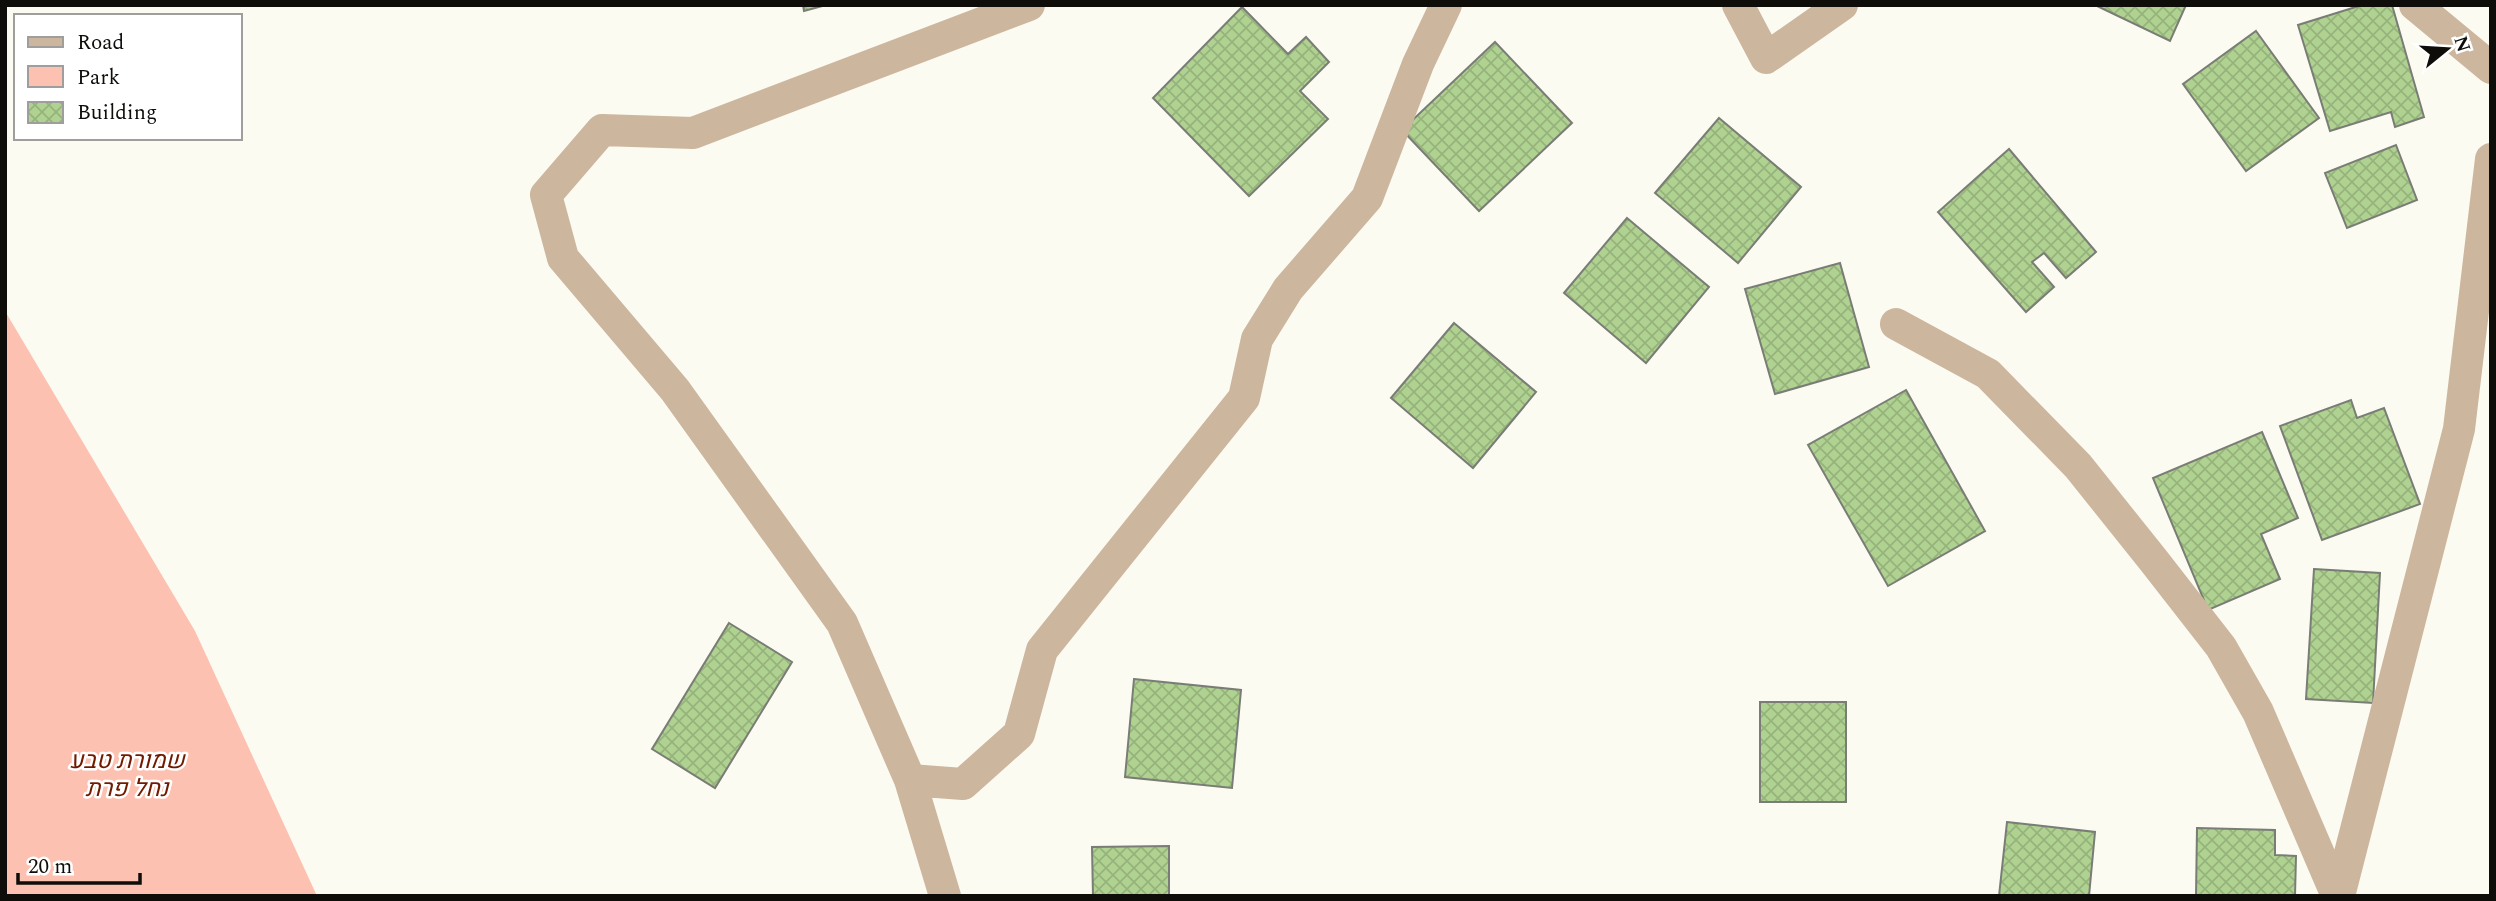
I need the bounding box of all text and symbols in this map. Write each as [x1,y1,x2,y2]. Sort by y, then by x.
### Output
legend [14,14,242,140]
north arrow [2412,14,2482,84]
text: Road [77,27,124,59]
text: N [2446,32,2478,56]
text: Park [77,62,121,94]
text: Building [77,97,157,129]
park label: שמורת טבע נחל פרת [69,743,187,807]
scale bar [18,842,140,886]
text: 20 m [28,851,72,883]

